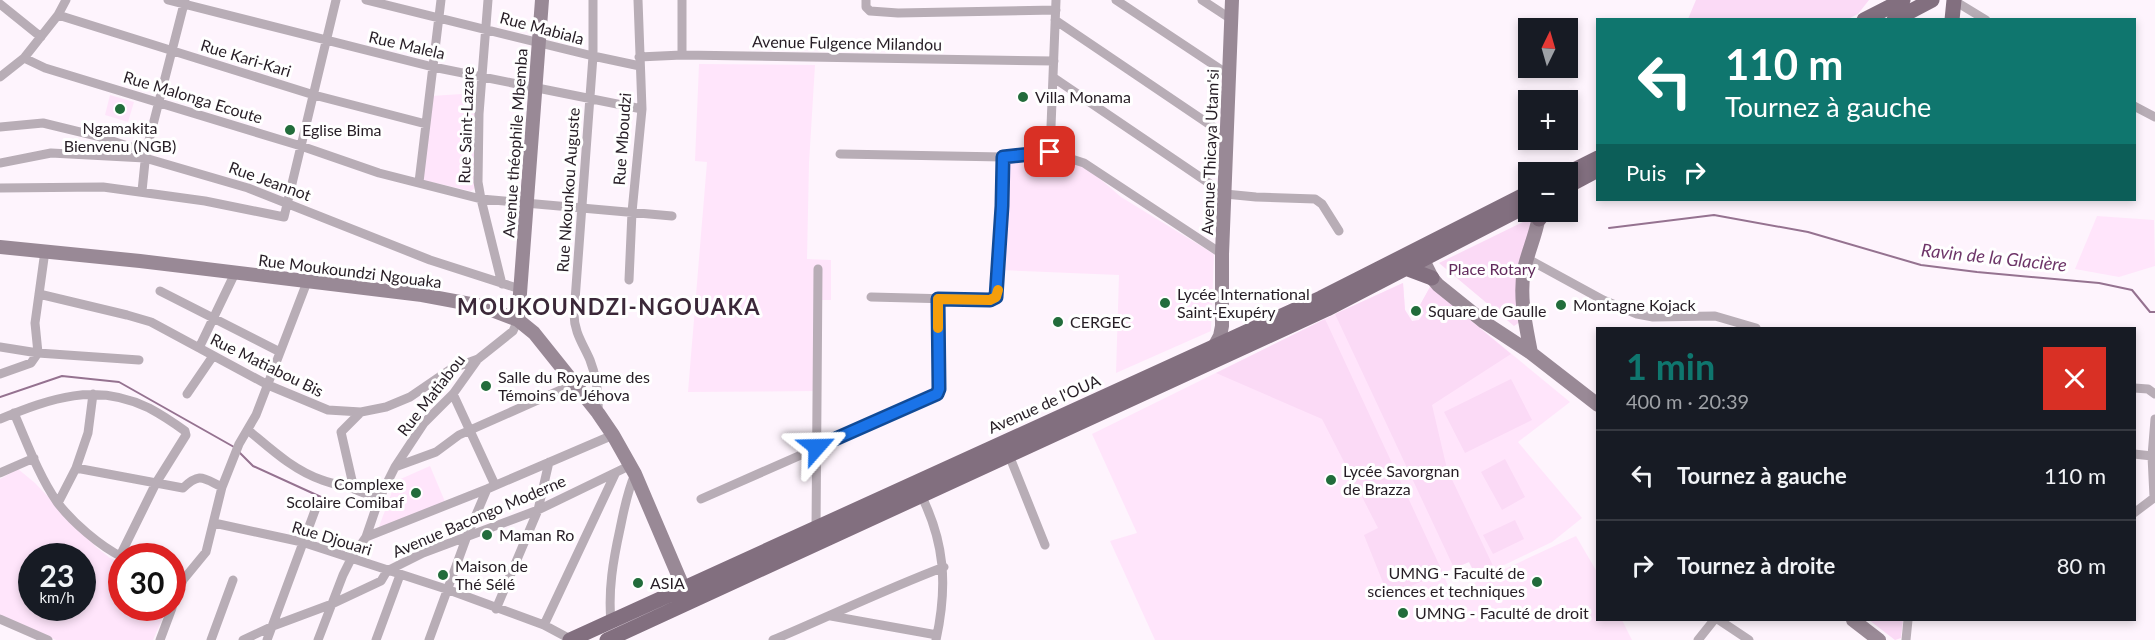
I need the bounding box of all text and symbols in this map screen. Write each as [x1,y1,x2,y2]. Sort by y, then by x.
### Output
street label: Rue Mabiala [498,7,586,48]
north arrow [1518,18,1578,78]
map controls [1518,18,1578,222]
street label: Rue Malela [367,27,447,63]
street label: Avenue Fulgence Milandou [752,31,942,54]
street label: Rue Kari-Kari [199,35,294,80]
text: 110 m [1725,39,1843,89]
icon: left [1626,42,1704,120]
street label: Avenue théophile Mbemba [498,48,531,238]
street label: Rue Malonga Ecoute [121,66,265,127]
street label: Rue Saint-Lazare [454,66,477,184]
street label: Avenue Thicaya Utam'si [1197,69,1222,235]
place label: Villa Monama [1035,87,1131,106]
marker: Villa Monama [1016,90,1030,104]
button: + [1518,90,1578,150]
text: Tournez à gauche [1725,90,1931,123]
street label: Rue Mboudzi [609,92,634,186]
marker: Ngamakita Bienvenu (NGB) [113,102,127,116]
street label: Rue Nkounkou Auguste [552,107,583,273]
place label: Ngamakita Bienvenu (NGB) [64,118,176,155]
place label: Eglise Bima [302,120,382,139]
marker: Eglise Bima [283,123,297,137]
pin [1024,126,1075,177]
icon: arrive [1033,135,1066,168]
icon: right [1678,156,1711,189]
street label: Rue Jeannot [226,157,314,204]
text: Puis [1626,159,1666,186]
button: − [1518,162,1578,222]
water label: Ravin de la Glacière [1920,238,2068,276]
street label: Rue Moukoundzi Ngouaka [257,250,443,291]
park label: Place Rotary [1448,259,1537,278]
place label: Lycée International Saint-Exupéry [1177,284,1310,321]
district label: MOUKOUNDZI-NGOUAKA [457,293,761,320]
place label: Montagne Kojack [1573,295,1696,314]
marker: Lycée International Saint-Exupéry [1158,296,1172,310]
marker: Montagne Kojack [1554,298,1568,312]
place label: Square de Gaulle [1428,301,1547,320]
marker: Square de Gaulle [1409,304,1423,318]
place label: CERGEC [1070,312,1132,331]
marker: CERGEC [1051,315,1065,329]
street label: Rue Matiabou Bis [208,329,327,400]
text: 1 min [1626,344,1715,388]
button: close [2043,347,2106,410]
street label: Rue Matiabou [393,350,468,439]
place label: Salle du Royaume des Témoins de Jéhova [498,367,650,404]
street label: Avenue de l'OUA [985,370,1103,437]
marker: Salle du Royaume des Témoins de Jéhova [479,379,493,393]
text: 400 m · 20:39 [1626,389,1749,413]
position arrow [785,415,849,479]
icon: left [1626,459,1659,492]
place label: Lycée Savorgnan de Brazza [1343,461,1459,498]
text: Tournez à gauche [1677,462,1847,489]
text: 110 m [2044,462,2106,489]
street label: Avenue Bacongo Moderne [389,470,568,561]
marker: Lycée Savorgnan de Brazza [1324,473,1338,487]
place label: Complexe Scolaire Comibaf [286,474,404,511]
marker: Complexe Scolaire Comibaf [409,486,423,500]
street label: Rue Djouari [290,516,374,559]
place label: Maman Ro [499,525,574,544]
marker: Maman Ro [480,528,494,542]
speed limit sign: 30 [108,543,186,621]
icon: right [1626,549,1659,582]
text: Tournez à droite [1677,552,1835,579]
text: 80 m [2057,552,2106,579]
place label: Maison de Thé Sélé [455,556,528,593]
text: 23 [40,557,74,593]
place label: UMNG - Faculté de sciences et techniques [1367,563,1525,600]
marker: Maison de Thé Sélé [436,568,450,582]
place label: ASIA [650,573,685,592]
marker: UMNG - Faculté de sciences et techniques [1530,575,1544,589]
marker: ASIA [631,576,645,590]
text: km/h [39,588,75,606]
place label: UMNG - Faculté de droit [1415,603,1589,622]
marker: UMNG - Faculté de droit [1396,606,1410,620]

